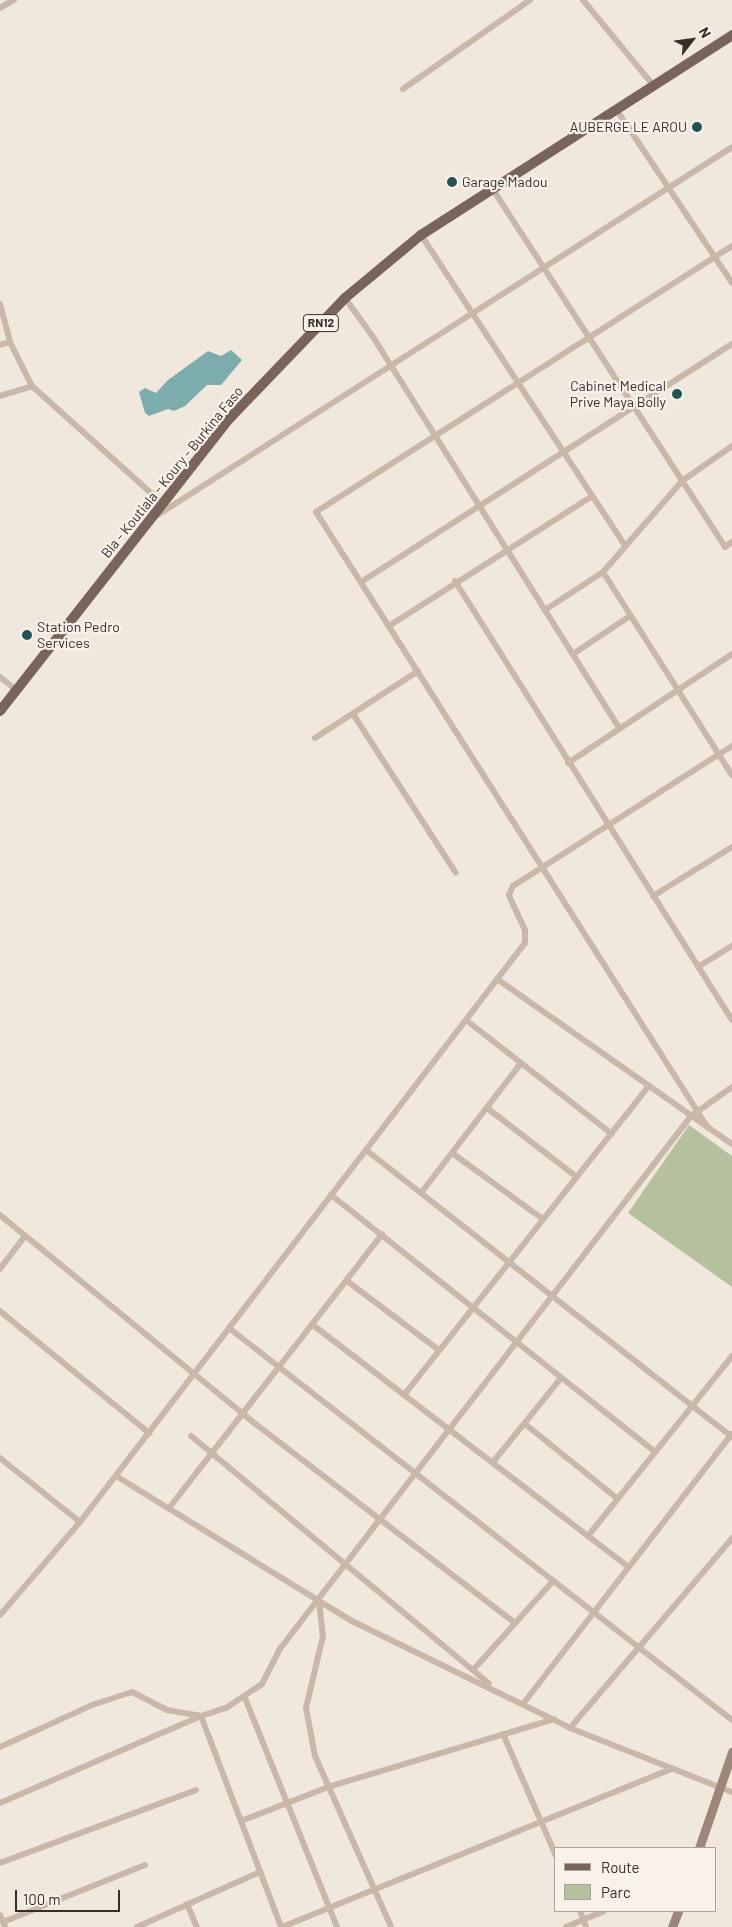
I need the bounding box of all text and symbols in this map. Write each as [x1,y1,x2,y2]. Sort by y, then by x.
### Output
north arrow [667,15,717,65]
text: N [696,24,715,41]
place label: AUBERGE LE AROU [570,119,687,135]
marker: AUBERGE LE AROU [691,121,703,133]
place label: Garage Madou [462,174,548,190]
marker: Garage Madou [446,176,458,188]
road number: RN12 [302,314,340,332]
place label: Cabinet Medical Prive Maya Bolly [570,378,666,411]
street label: Bla - Koutiala - Koury - Burkina Faso [98,383,246,561]
marker: Cabinet Medical Prive Maya Bolly [670,387,684,401]
place label: Station Pedro Services [37,619,120,652]
marker: Station Pedro Services [21,629,33,641]
legend [554,1847,717,1912]
text: Route [601,1858,640,1876]
scale bar [18,1880,122,1912]
text: Parc [601,1883,631,1901]
text: 100 m [23,1890,61,1908]

